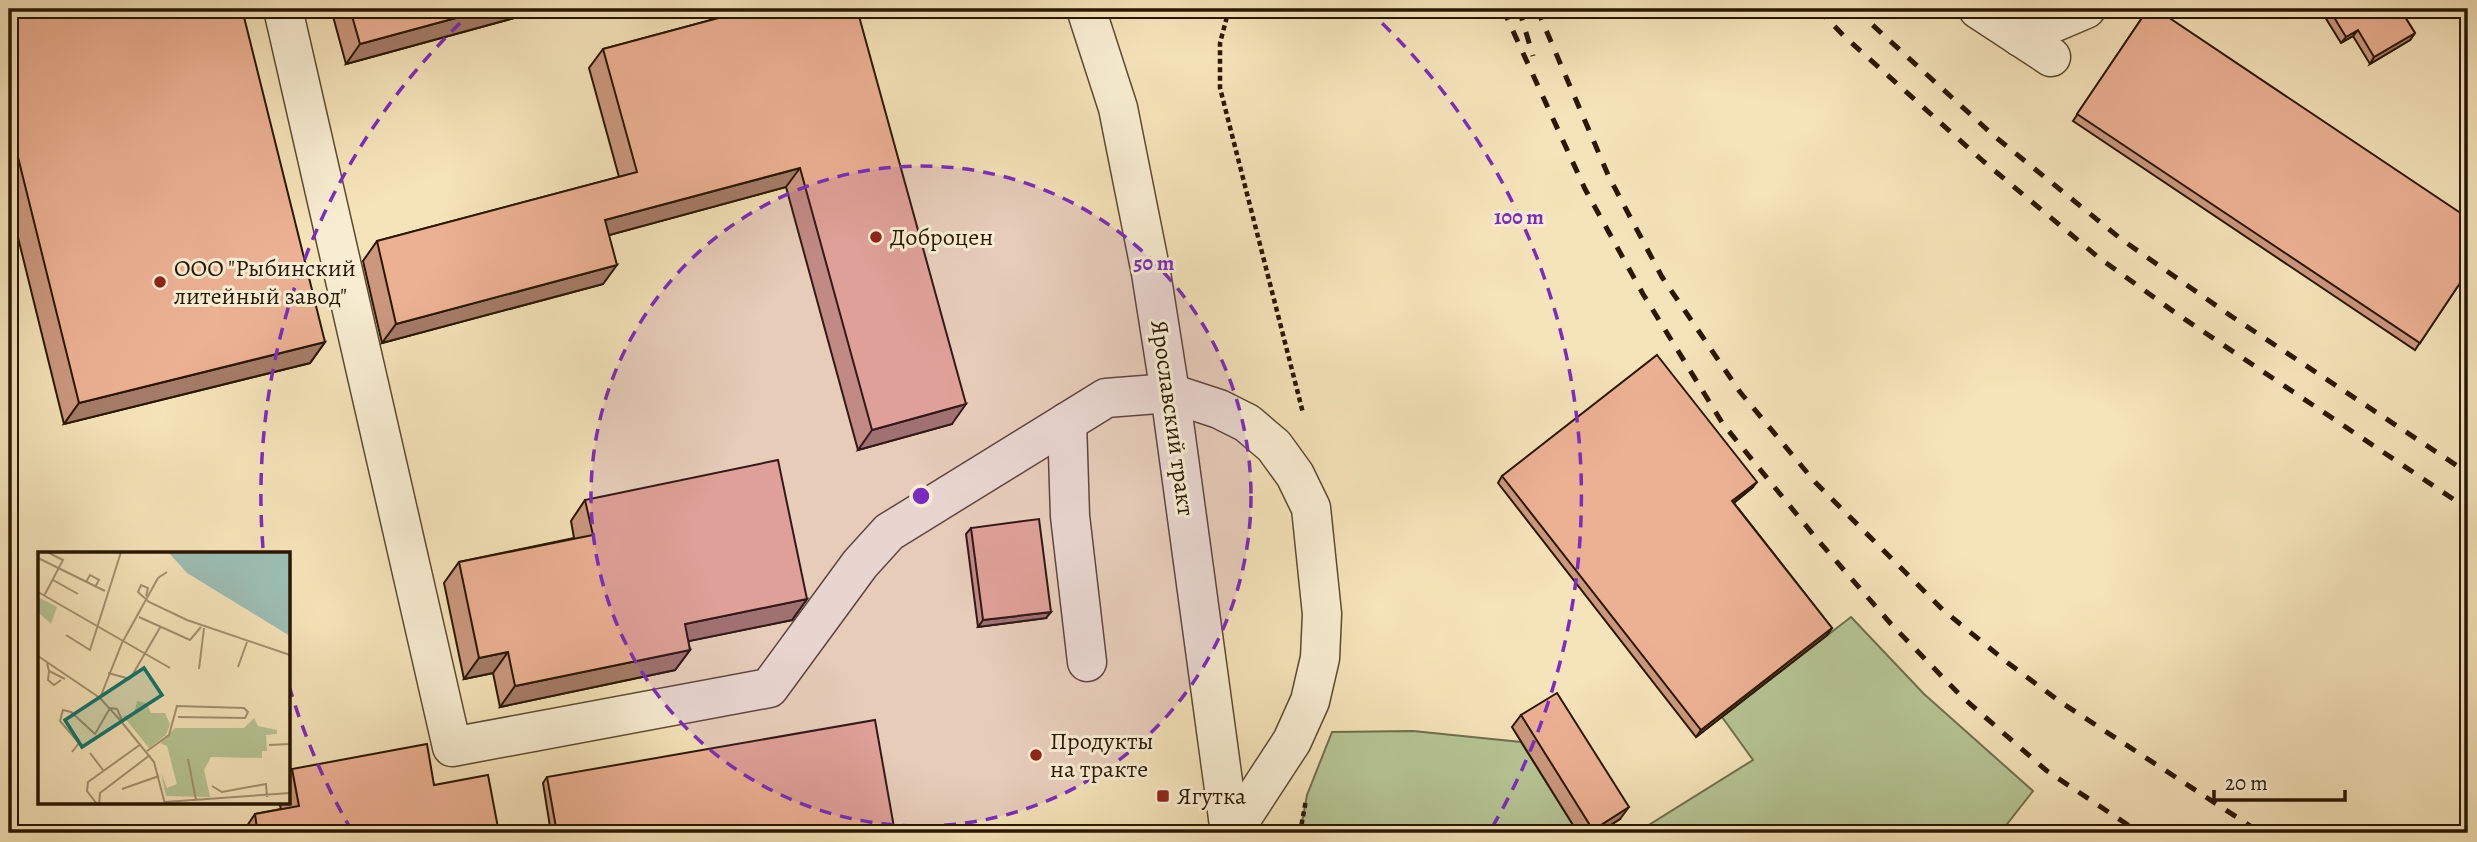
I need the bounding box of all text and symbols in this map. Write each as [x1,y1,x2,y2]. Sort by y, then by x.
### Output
text: 100 m [1494,203,1544,231]
place label: Доброцен [890,221,993,253]
marker: Доброцен [868,229,884,245]
text: 50 m [1134,249,1175,277]
place label: ООО "Рыбинский литейный завод" [174,252,356,312]
marker: ООО "Рыбинский литейный завод" [152,274,168,290]
street label: Ярославский тракт [1143,318,1203,518]
centre of rings [909,484,933,508]
inset map [38,552,290,804]
place label: Продукты на тракте [1050,725,1154,785]
marker: Продукты на тракте [1028,747,1044,763]
scale bar [2214,758,2346,802]
text: 20 m [2225,769,2268,797]
place label: Ягутка [1177,780,1246,812]
marker: Ягутка [1155,788,1171,804]

